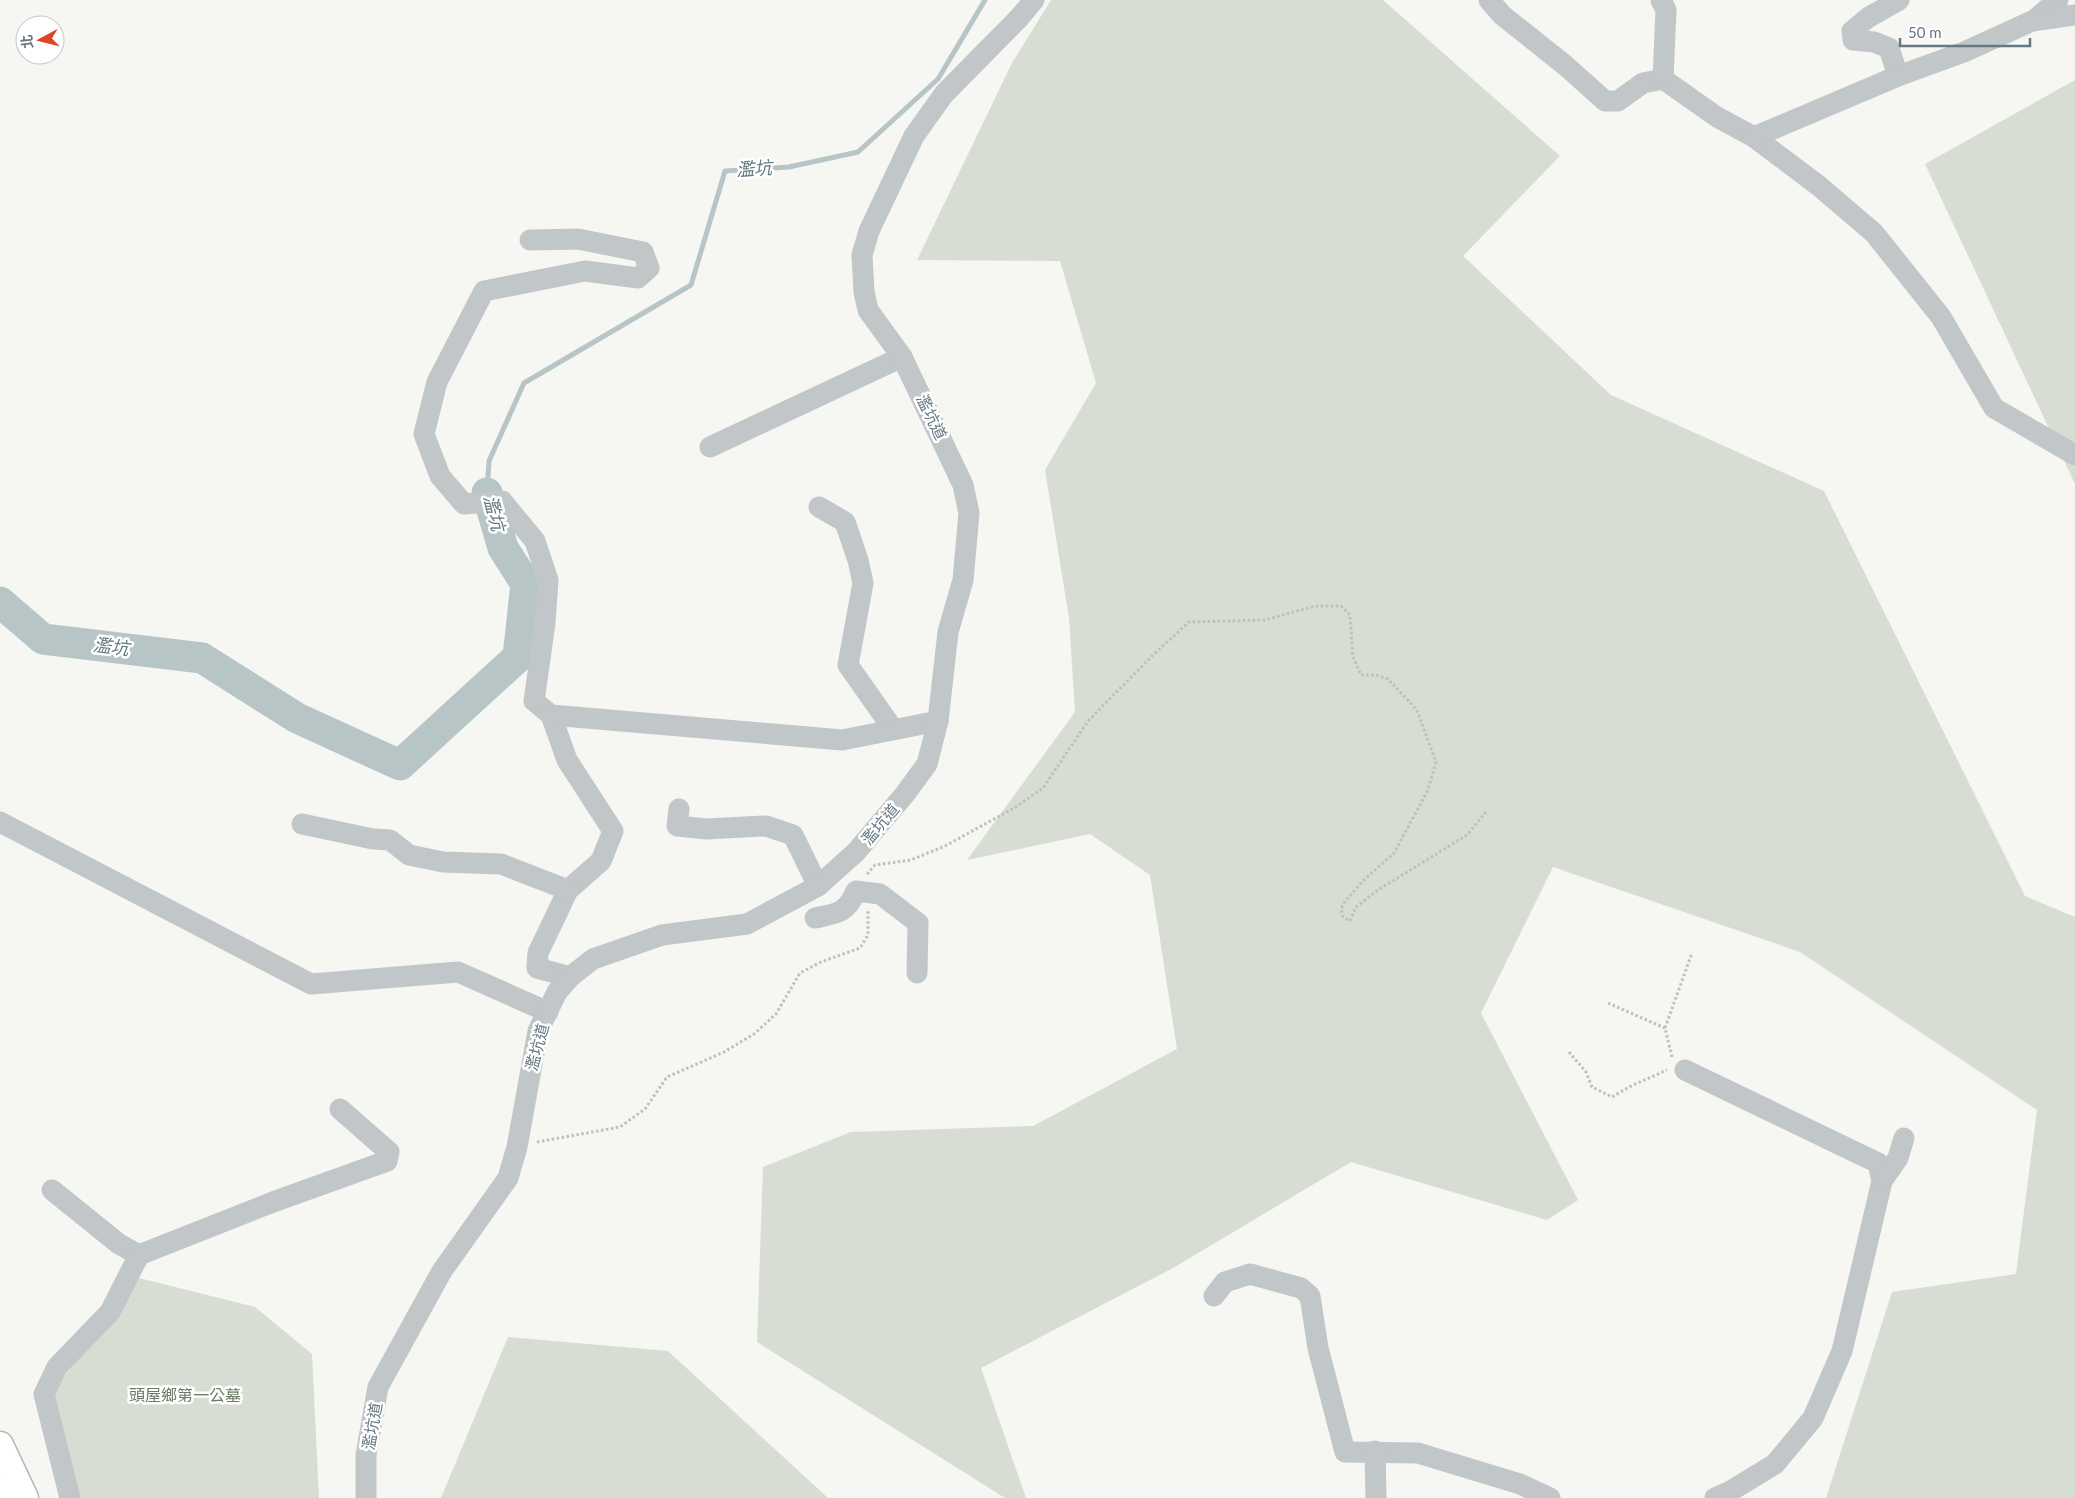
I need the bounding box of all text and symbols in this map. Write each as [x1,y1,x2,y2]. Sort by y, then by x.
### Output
north arrow [15,15,65,65]
scale bar [1900,15,2030,47]
text: 50 m [1908,23,1942,41]
text: 北 [17,34,36,50]
water label: 濫坑 [735,156,776,180]
street label: 濫坑道 [913,391,952,443]
water label: 濫坑 [480,493,511,536]
water label: 濫坑 [92,633,133,659]
street label: 濫坑道 [857,799,902,848]
street label: 濫坑道 [521,1021,552,1073]
park label: 頭屋鄉第一公墓 [129,1385,241,1404]
street label: 濫坑道 [358,1401,385,1451]

